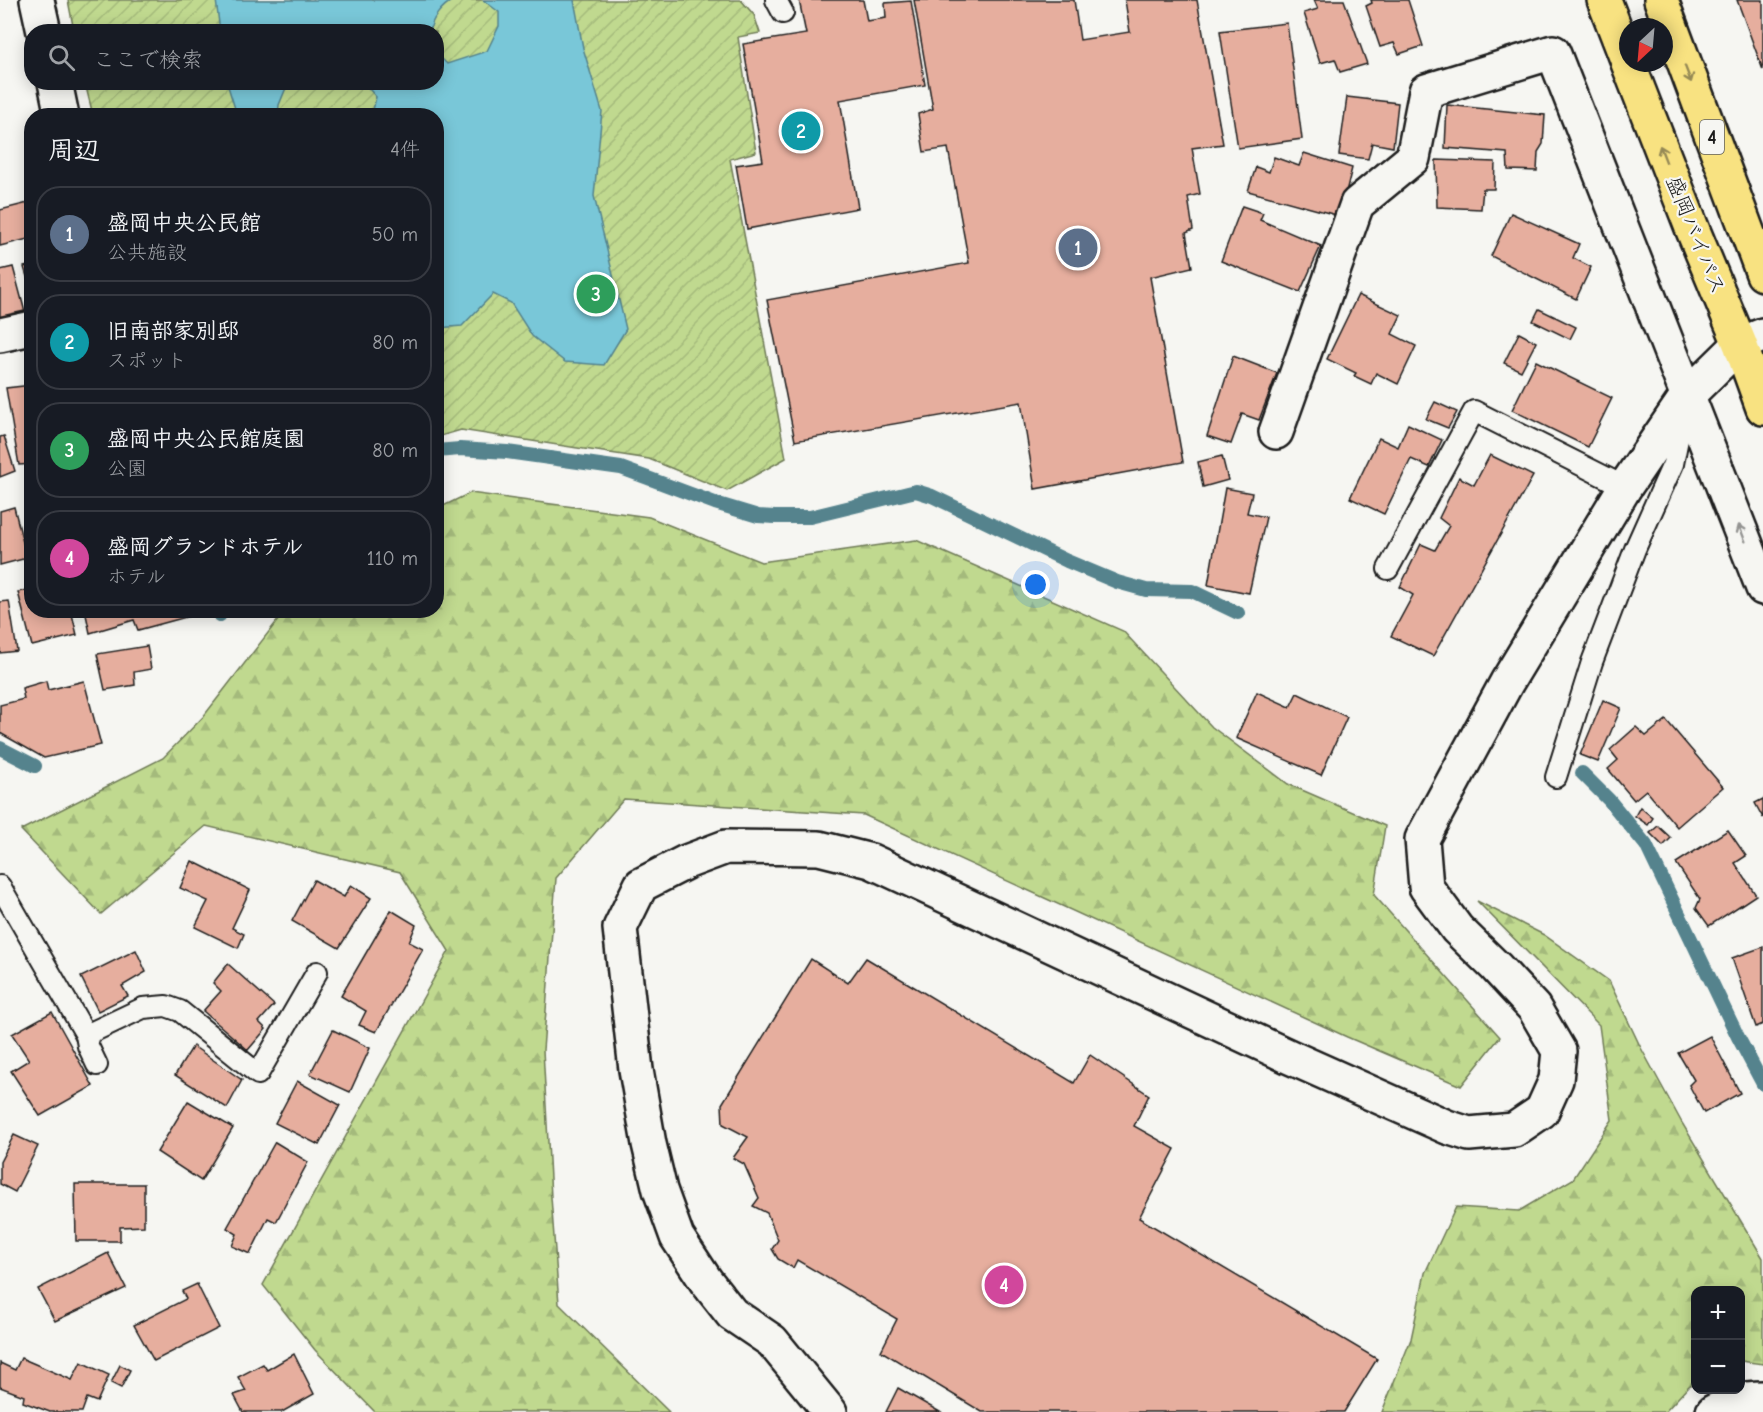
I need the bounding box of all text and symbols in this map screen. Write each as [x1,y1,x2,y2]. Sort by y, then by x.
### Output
north arrow [1619,18,1673,72]
search box [24,24,444,90]
icon: search [45,41,78,74]
text: ここで検索 [93,47,203,73]
one-way arrow [1684,65,1695,83]
pin: 2 [782,108,820,154]
road number: 4 [1700,120,1724,154]
text: 周辺 [48,136,100,166]
text: 4件 [390,138,420,161]
one-way arrow [1657,145,1668,164]
street label: 盛岡バイパス [1661,172,1731,298]
text: 盛岡中央公民館 [107,210,261,236]
text: 1 [66,223,73,246]
text: 50 m [372,223,418,246]
pin: 1 [1058,226,1098,270]
text: 公共施設 [107,241,187,264]
pin: 3 [576,272,616,316]
text: 旧南部家別邸 [107,318,239,344]
text: 2 [65,331,74,354]
text: 80 m [372,331,418,354]
text: スポット [107,349,187,372]
text: 盛岡中央公民館庭園 [107,426,305,452]
text: 3 [65,439,74,462]
text: 80 m [372,439,418,462]
text: 公園 [107,457,147,480]
one-way arrow [1735,525,1746,543]
text: 盛岡グランドホテル [107,534,304,560]
text: 4 [65,547,74,570]
text: 110 m [367,547,418,570]
text: ホテル [107,565,166,588]
your location [1021,570,1050,599]
pin: 4 [984,1262,1024,1308]
map controls [1691,1286,1745,1394]
button: + [1691,1286,1745,1340]
button: − [1691,1340,1745,1394]

